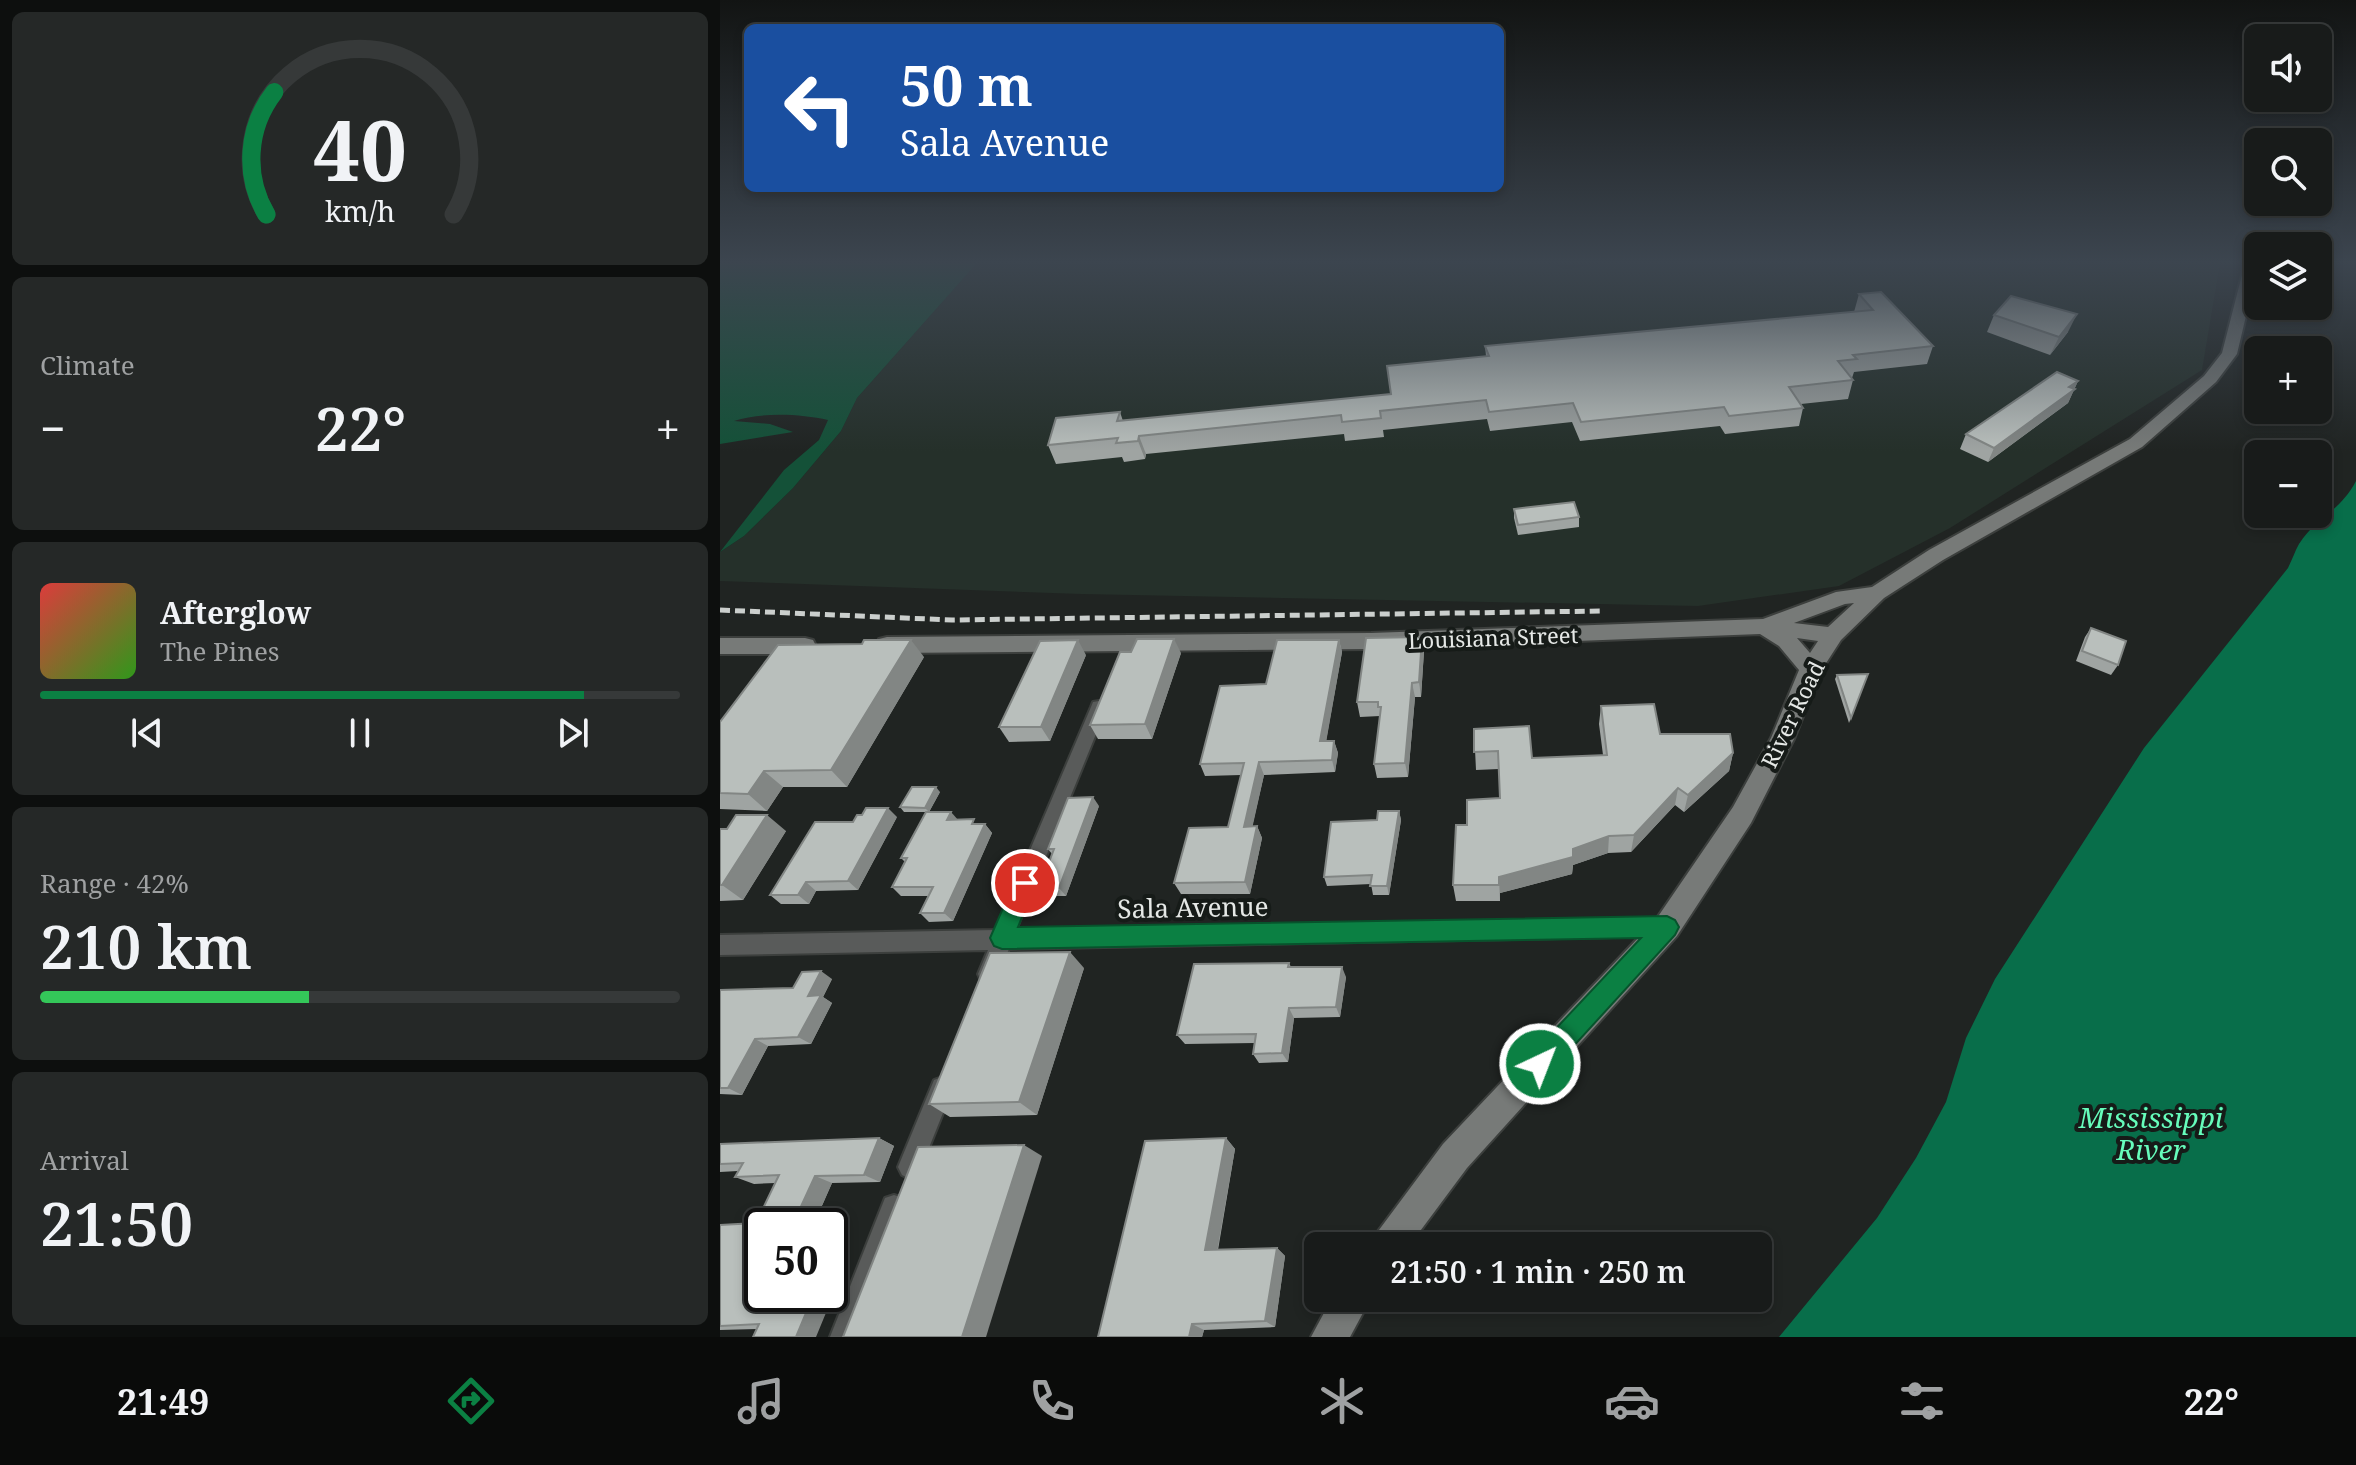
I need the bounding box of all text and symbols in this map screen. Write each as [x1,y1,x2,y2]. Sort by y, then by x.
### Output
map controls [2244,24,2332,528]
button: sound [2244,24,2332,112]
text: 50 m [900,46,1033,122]
icon: left [768,56,872,160]
text: 40 [313,91,407,204]
text: Sala Avenue [900,118,1109,167]
button: search [2244,128,2332,216]
text: km/h [325,191,395,230]
button: layers [2244,232,2332,320]
button: + [2244,336,2332,424]
text: Climate [40,347,135,383]
text: 22° [315,387,406,469]
text: − [40,398,65,458]
text: + [655,398,680,458]
button: − [2244,440,2332,528]
text: Afterglow [160,592,311,633]
street label: Louisiana Street [1407,619,1579,655]
text: The Pines [160,633,280,669]
street label: River Road [1753,655,1831,772]
icon: previous [125,711,169,755]
icon: pause [338,711,382,755]
icon: next [551,711,595,755]
pin [991,849,1059,917]
icon: arrive [1003,861,1047,905]
text: Range · 42% [40,865,189,901]
street label: Sala Avenue [1117,888,1269,926]
text: 210 km [40,905,252,987]
position arrow [1498,1022,1582,1106]
water label: Mississippi River [2078,1098,2224,1168]
text: Arrival [40,1142,129,1178]
text: 21:50 [40,1182,193,1264]
speed limit sign: 50 [744,1208,848,1312]
text: 21:50 · 1 min · 250 m [1390,1251,1686,1292]
icon: directions [443,1373,499,1429]
icon: music [733,1373,789,1429]
icon: phone [1024,1373,1080,1429]
icon: climate [1314,1373,1370,1429]
icon: car [1604,1373,1660,1429]
icon: filters [1894,1373,1950,1429]
text: 21:49 [117,1377,209,1426]
text: 22° [2184,1377,2239,1426]

